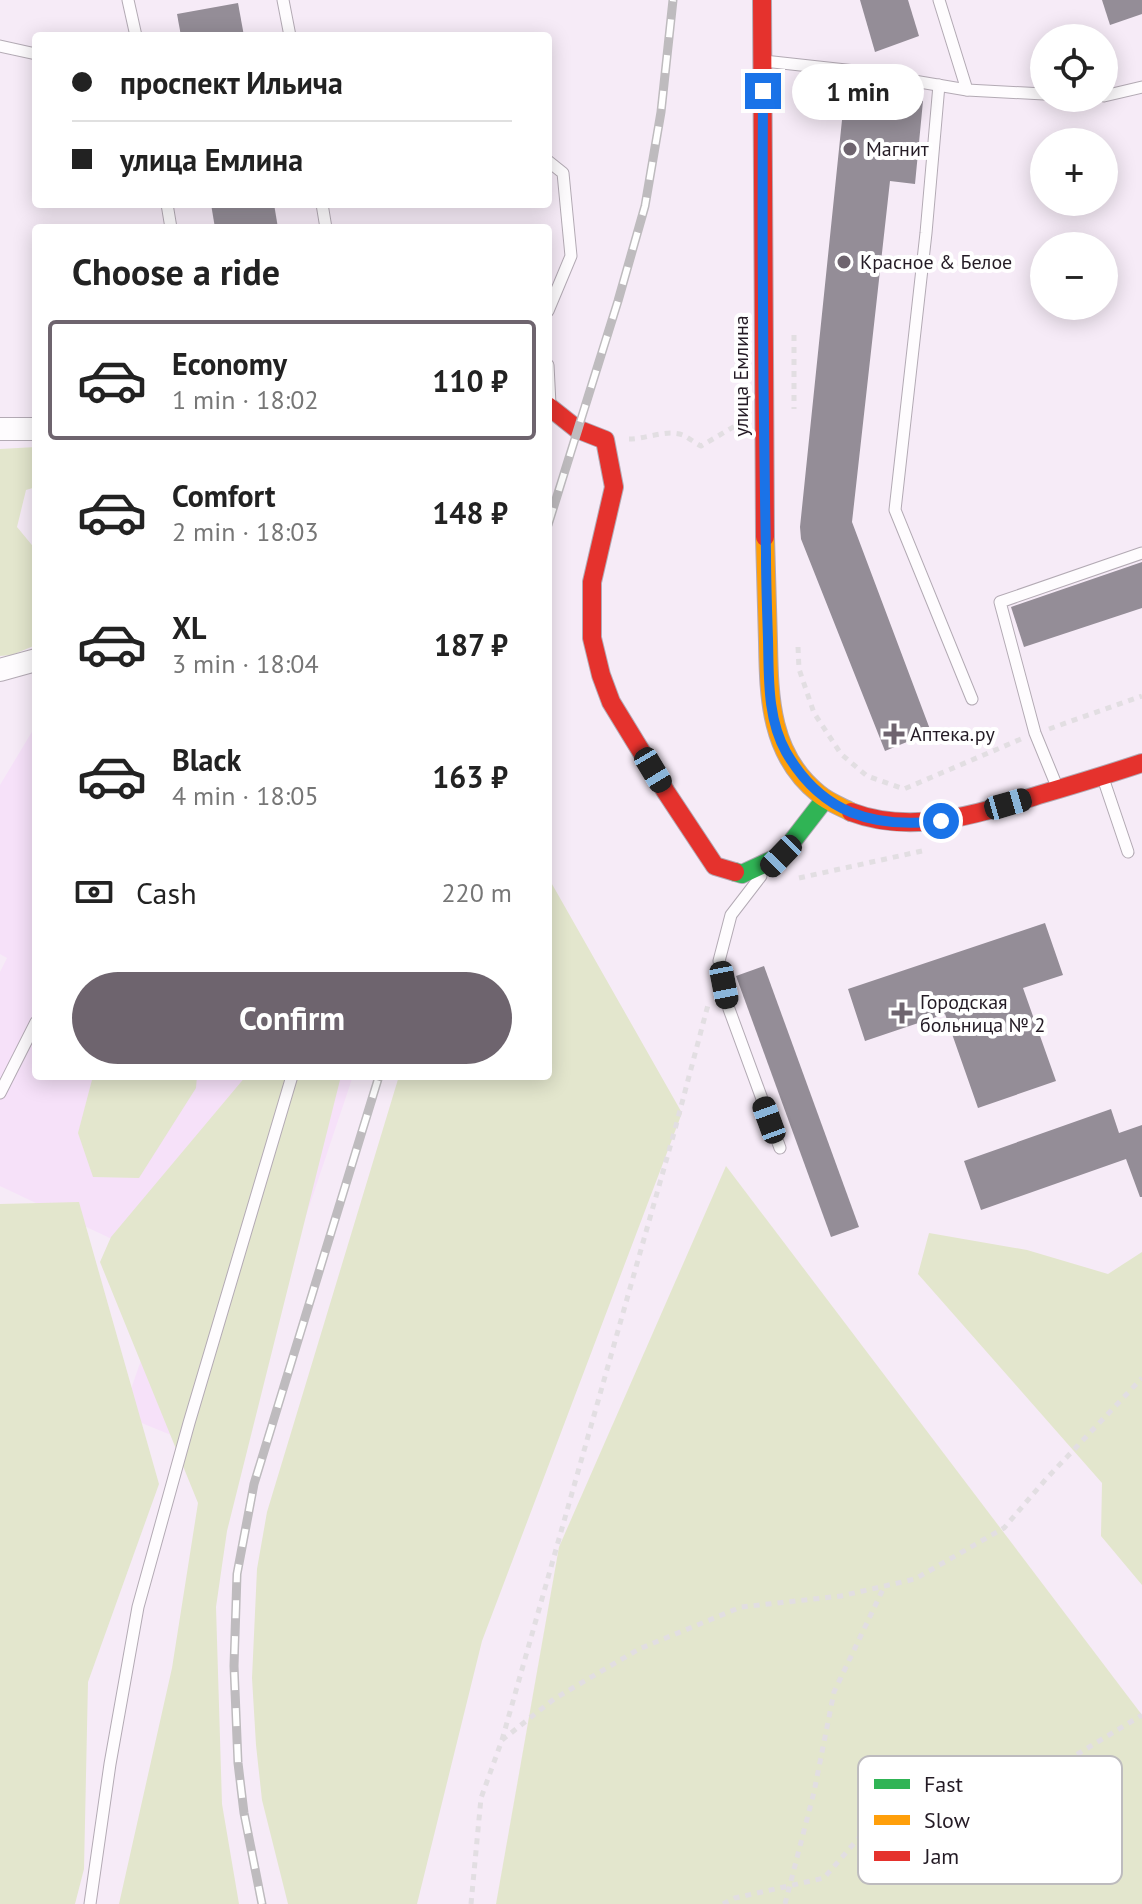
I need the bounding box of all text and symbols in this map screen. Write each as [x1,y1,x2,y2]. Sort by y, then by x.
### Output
map controls [1030,24,1118,320]
button: locate [1030,24,1118,112]
text: проспект Ильича [120,63,343,102]
callout: 1 min [791,63,923,119]
route end [745,73,781,109]
text: 1 min [826,75,890,108]
button: + [1030,128,1118,216]
place label: Магнит [866,136,929,162]
text: улица Емлина [120,140,303,179]
marker: Магнит [841,140,859,158]
button: − [1030,232,1118,320]
text: Choose a ride [72,248,280,295]
place label: Красное & Белое [860,249,1012,275]
marker: Красное & Белое [835,253,853,271]
street label: улица Емлина [728,315,754,437]
icon: car [76,344,148,416]
text: Economy [172,344,287,383]
text: 110 ₽ [432,361,508,400]
text: 1 min · 18:02 [172,383,319,416]
icon: car [76,476,148,548]
text: Comfort [172,476,275,515]
text: 148 ₽ [432,493,508,532]
text: 2 min · 18:03 [172,515,319,548]
icon: car [76,608,148,680]
text: XL [172,608,206,647]
text: 187 ₽ [434,625,508,664]
text: 3 min · 18:04 [172,647,319,680]
place label: Аптека.ру [910,721,995,747]
marker: Аптека.ру [885,725,903,743]
icon: car [76,740,148,812]
text: Black [172,740,241,779]
car [630,743,676,797]
text: 163 ₽ [432,757,508,796]
text: 4 min · 18:05 [172,779,319,812]
car [982,786,1034,822]
route start [923,803,959,839]
car [756,830,806,882]
icon: cash [72,870,116,914]
text: Cash [136,873,197,912]
text: 220 m [441,876,512,909]
car [708,959,740,1011]
button: Confirm [72,972,512,1064]
place label: Городская больница № 2 [920,989,1045,1038]
marker: Городская больница № 2 [891,1002,913,1024]
car [750,1093,788,1147]
legend [858,1756,1122,1884]
text: Fast [924,1770,964,1798]
text: Slow [924,1806,970,1834]
text: Jam [923,1842,959,1870]

